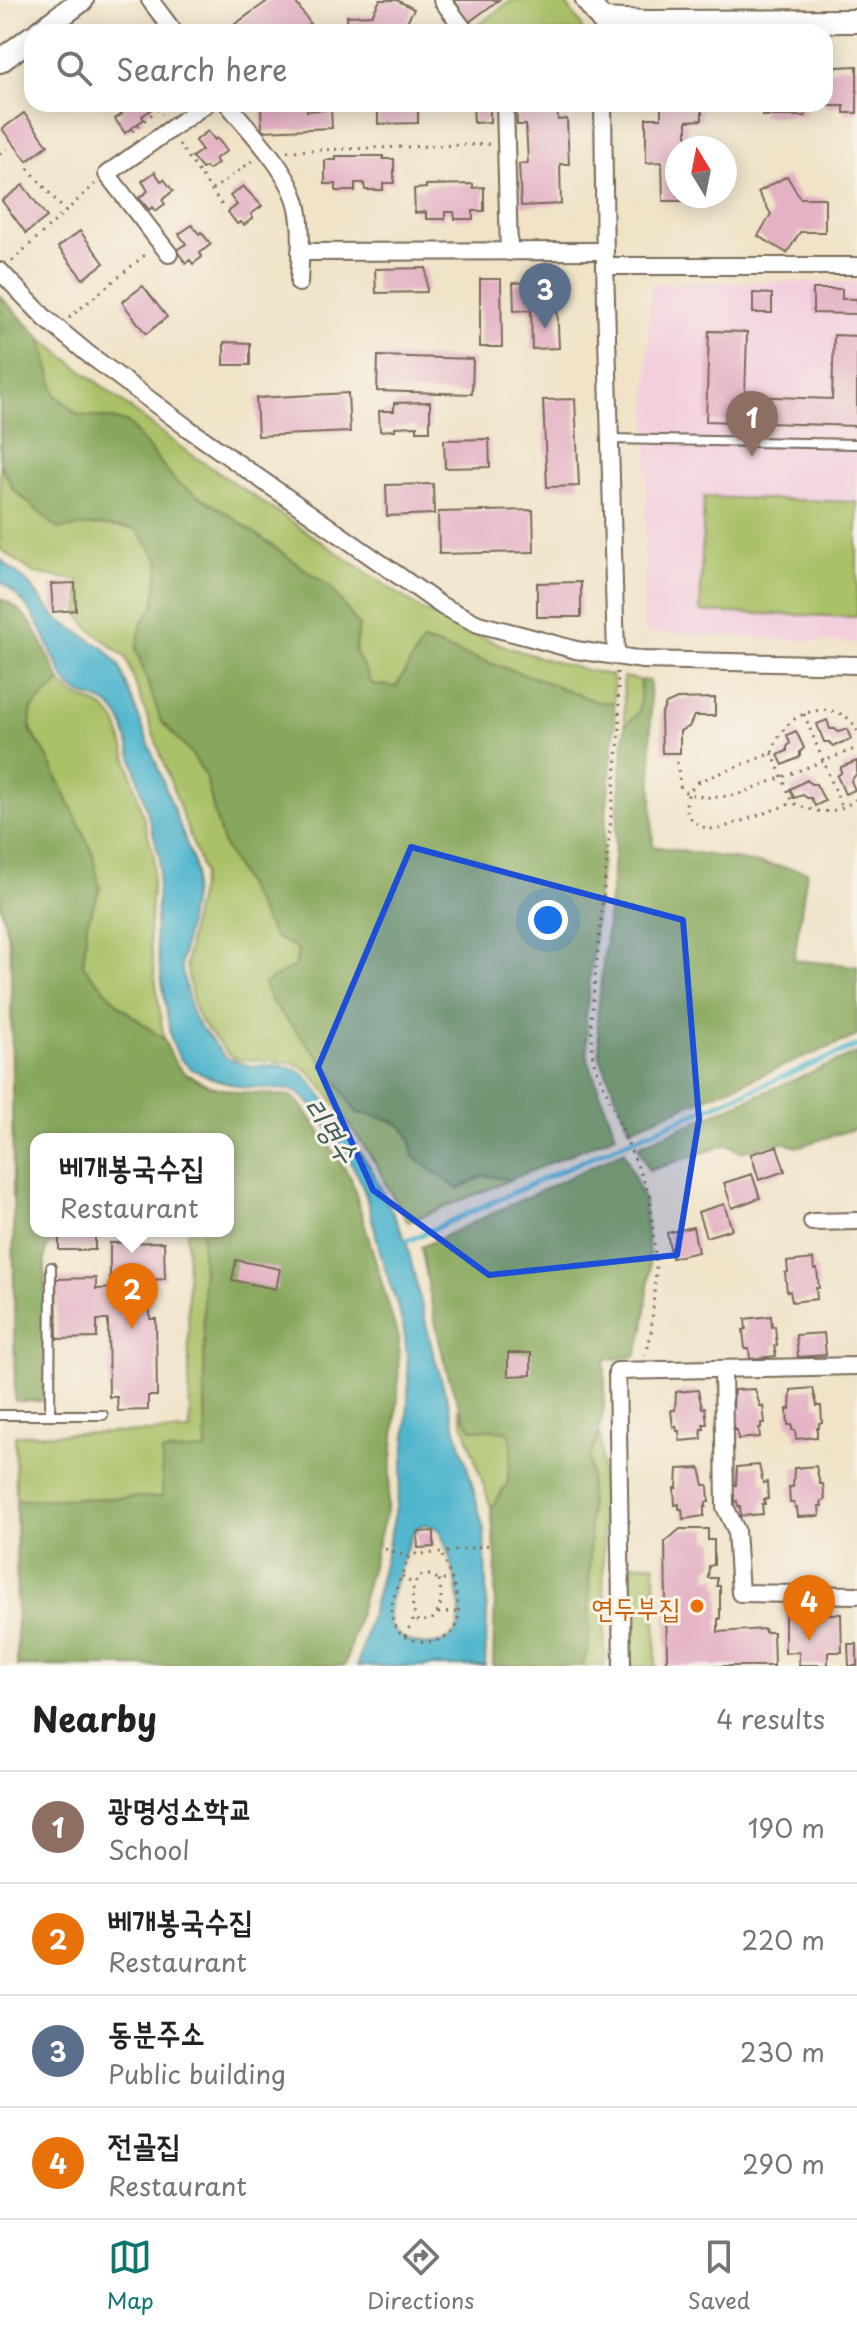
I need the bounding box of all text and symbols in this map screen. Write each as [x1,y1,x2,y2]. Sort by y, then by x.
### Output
search box [24,24,833,112]
icon: search [52,46,96,90]
text: Search here [116,46,288,91]
north arrow [665,136,737,208]
pin: 3 [519,263,571,329]
pin: 1 [726,391,778,457]
your location [528,900,568,940]
water label: 리명수 [293,1086,371,1172]
popup [30,1133,234,1237]
text: 베개봉국수집 [60,1143,204,1188]
text: Restaurant [60,1188,199,1227]
pin: 2 [106,1263,158,1329]
pin: 4 [783,1575,835,1641]
place label: 연두부집 [591,1585,681,1628]
marker: 연두부집 [688,1597,706,1615]
text: Nearby [32,1692,157,1744]
text: 4 results [716,1699,825,1738]
text: 광명성소학교 [108,1785,253,1830]
text: 1 [52,1808,64,1847]
text: 190 m [748,1808,825,1847]
text: School [108,1830,190,1869]
text: 베개봉국수집 [108,1897,253,1942]
text: 2 [49,1920,67,1959]
text: 220 m [741,1920,825,1959]
text: Restaurant [108,1942,247,1981]
text: 동분주소 [108,2009,205,2054]
text: 3 [49,2032,67,2071]
text: 230 m [740,2032,825,2071]
text: Public building [108,2054,286,2093]
text: 전골집 [108,2121,180,2166]
text: 4 [49,2144,67,2183]
text: 290 m [742,2144,825,2183]
text: Restaurant [108,2166,247,2205]
tab: Map [107,2235,154,2316]
tab: Directions [367,2235,474,2316]
tab: Saved [688,2235,750,2316]

